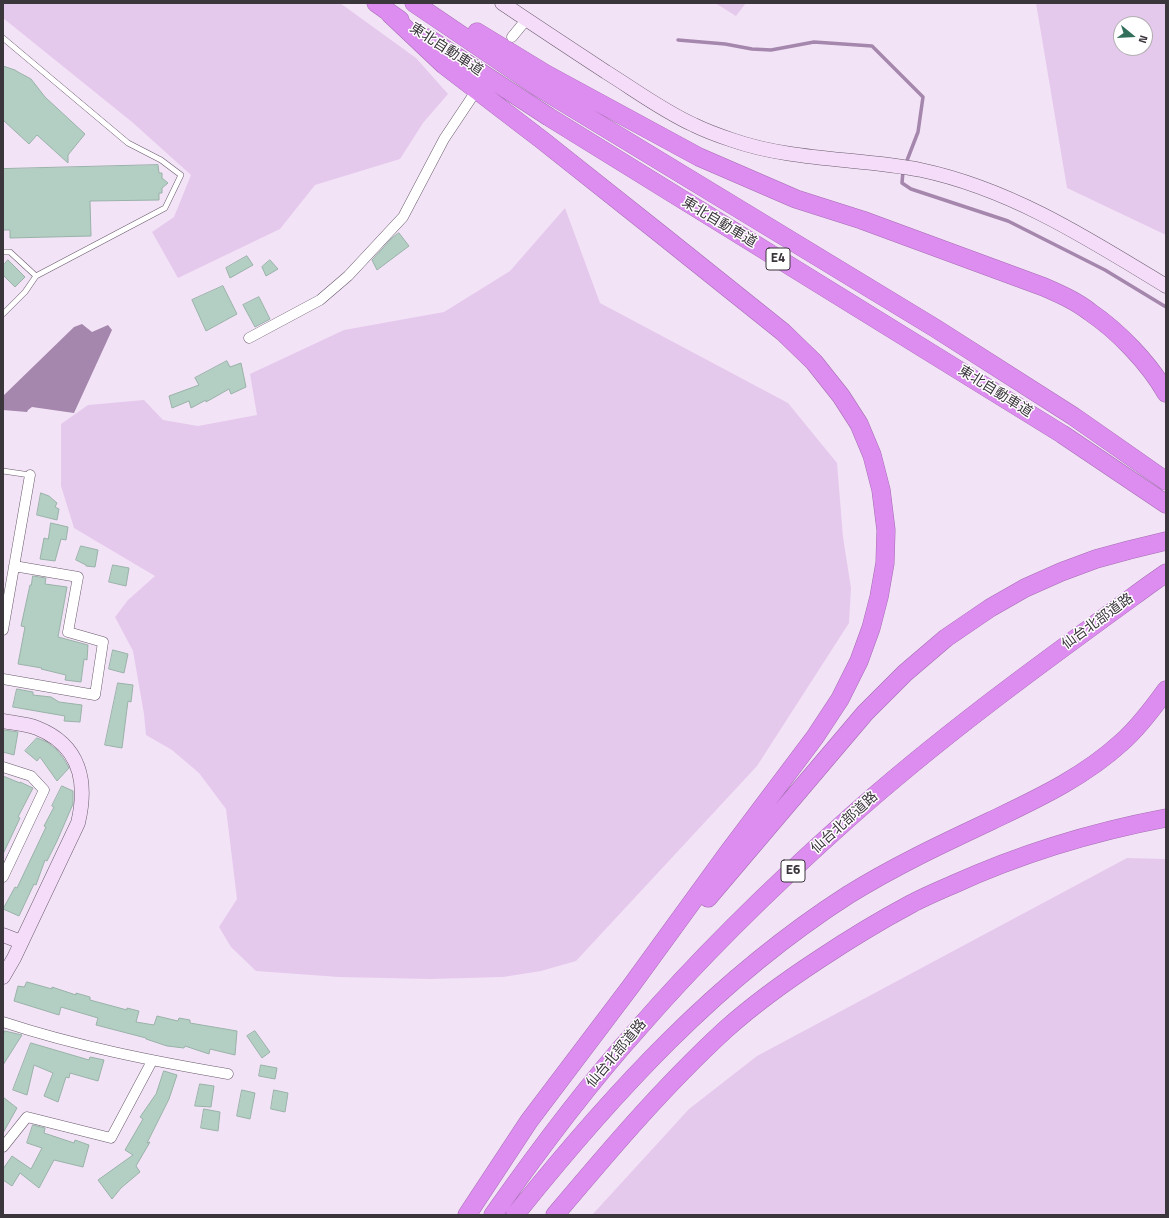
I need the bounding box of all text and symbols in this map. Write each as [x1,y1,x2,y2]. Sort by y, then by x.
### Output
north arrow [1113,16,1153,56]
street label: 東北自動車道 [406,20,486,80]
text: N [1135,33,1152,45]
street label: 東北自動車道 [679,194,759,252]
road number: E4 [766,248,790,270]
street label: 東北自動車道 [955,363,1035,421]
street label: 仙台北部道路 [1059,591,1137,653]
street label: 仙台北部道路 [808,789,882,857]
road number: E6 [781,860,805,882]
street label: 仙台北部道路 [584,1016,650,1092]

